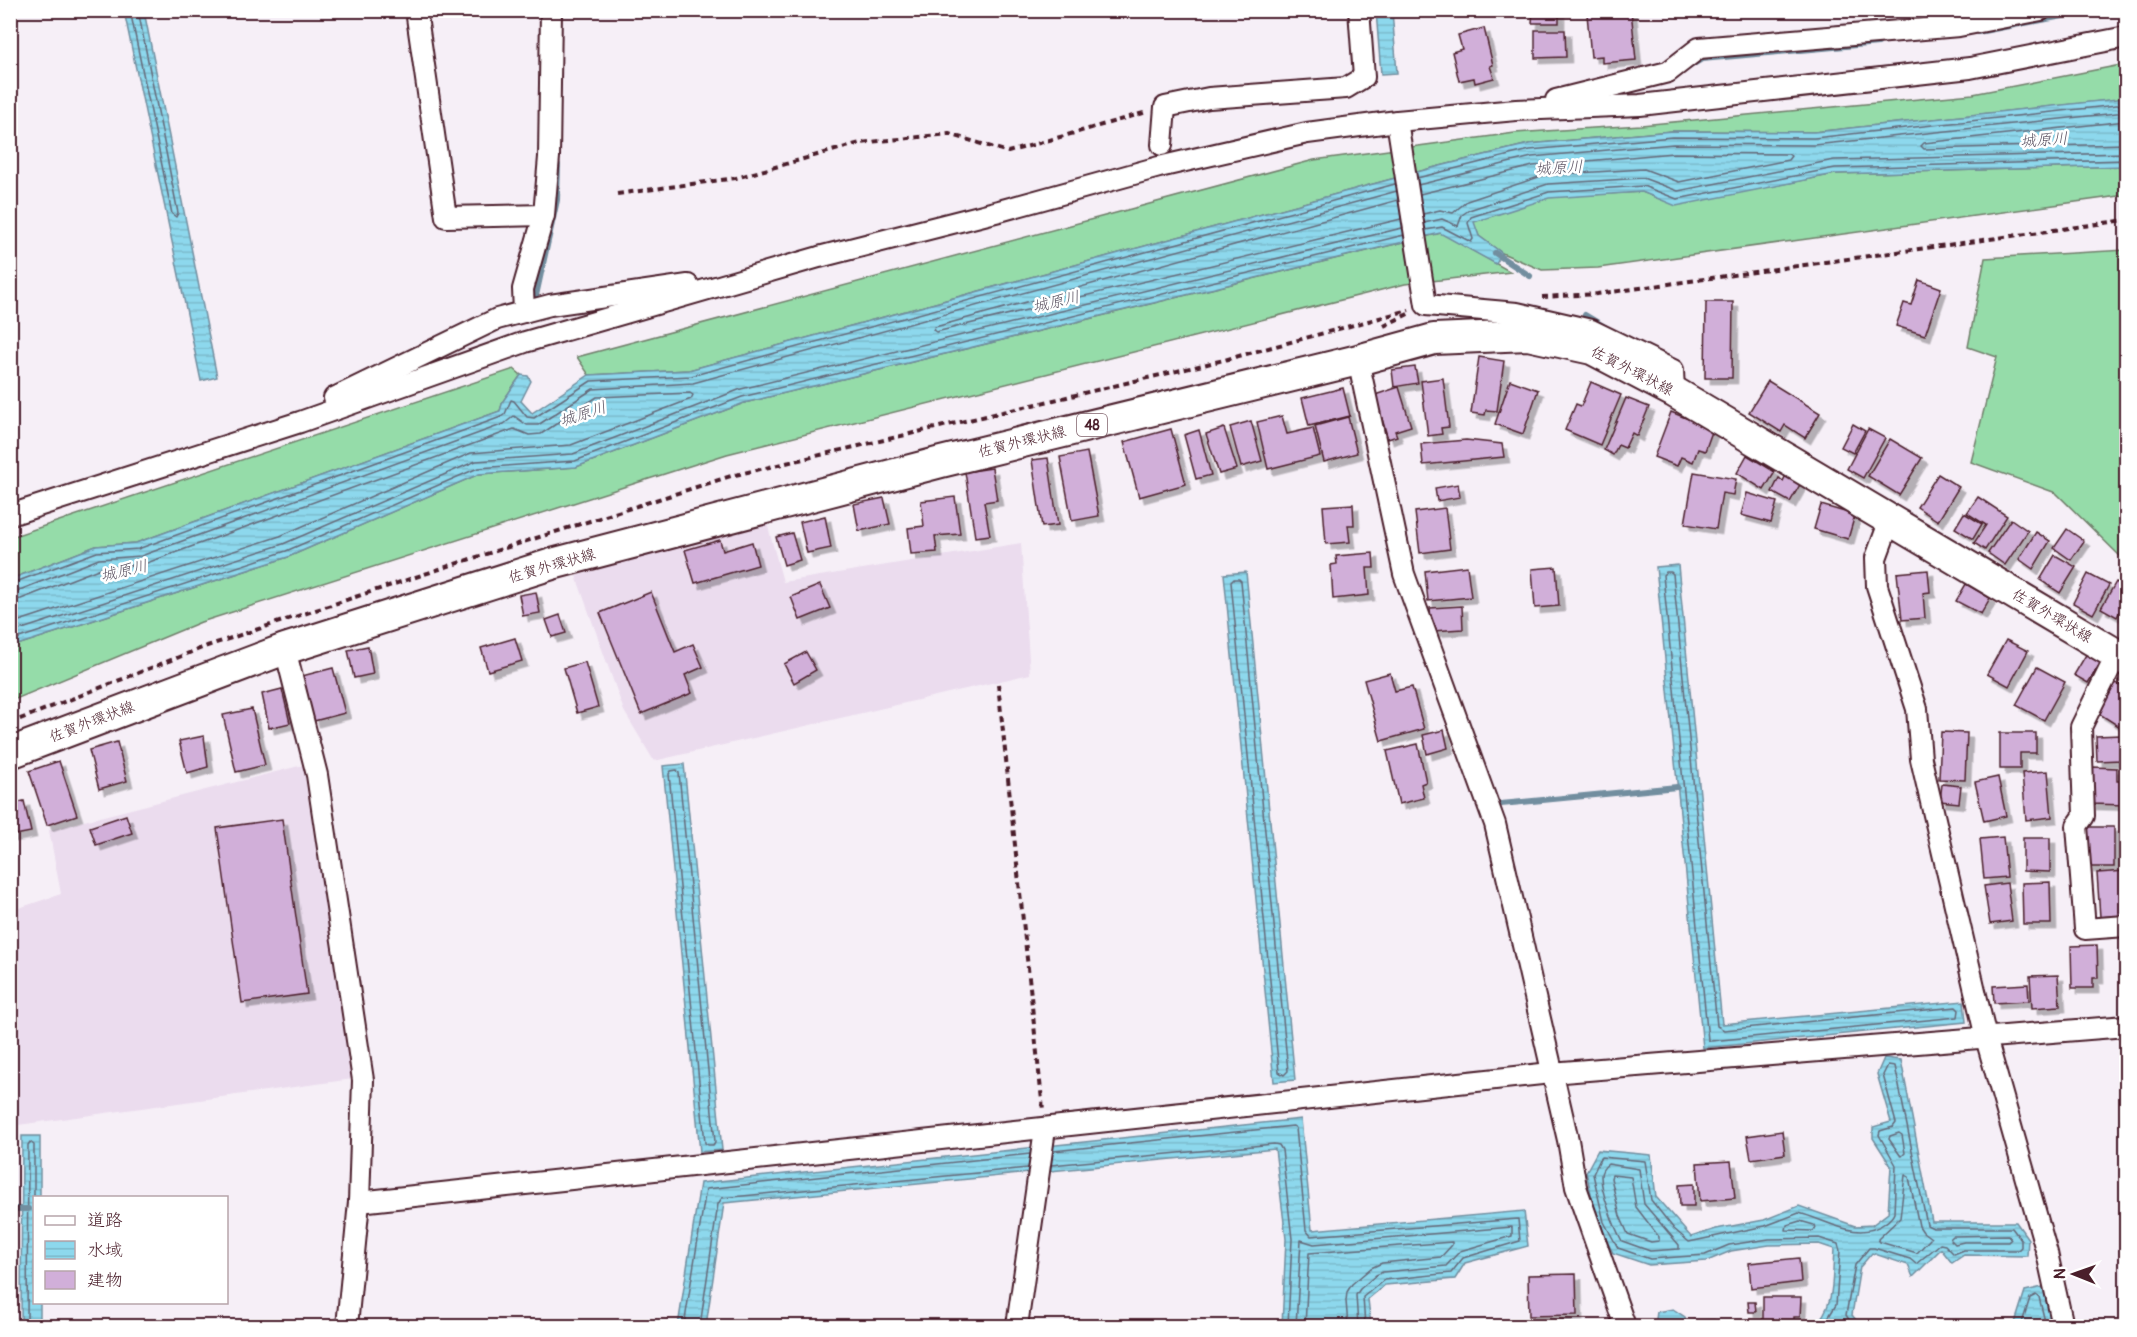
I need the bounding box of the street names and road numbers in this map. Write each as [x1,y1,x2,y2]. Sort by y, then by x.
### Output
street label: 佐賀外環状線 [1588,342,1676,400]
road number: 48 [1077,414,1107,436]
street label: 佐賀外環状線 [976,422,1068,462]
street label: 佐賀外環状線 [506,544,598,588]
street label: 佐賀外環状線 [2009,585,2095,647]
street label: 佐賀外環状線 [47,697,137,747]

